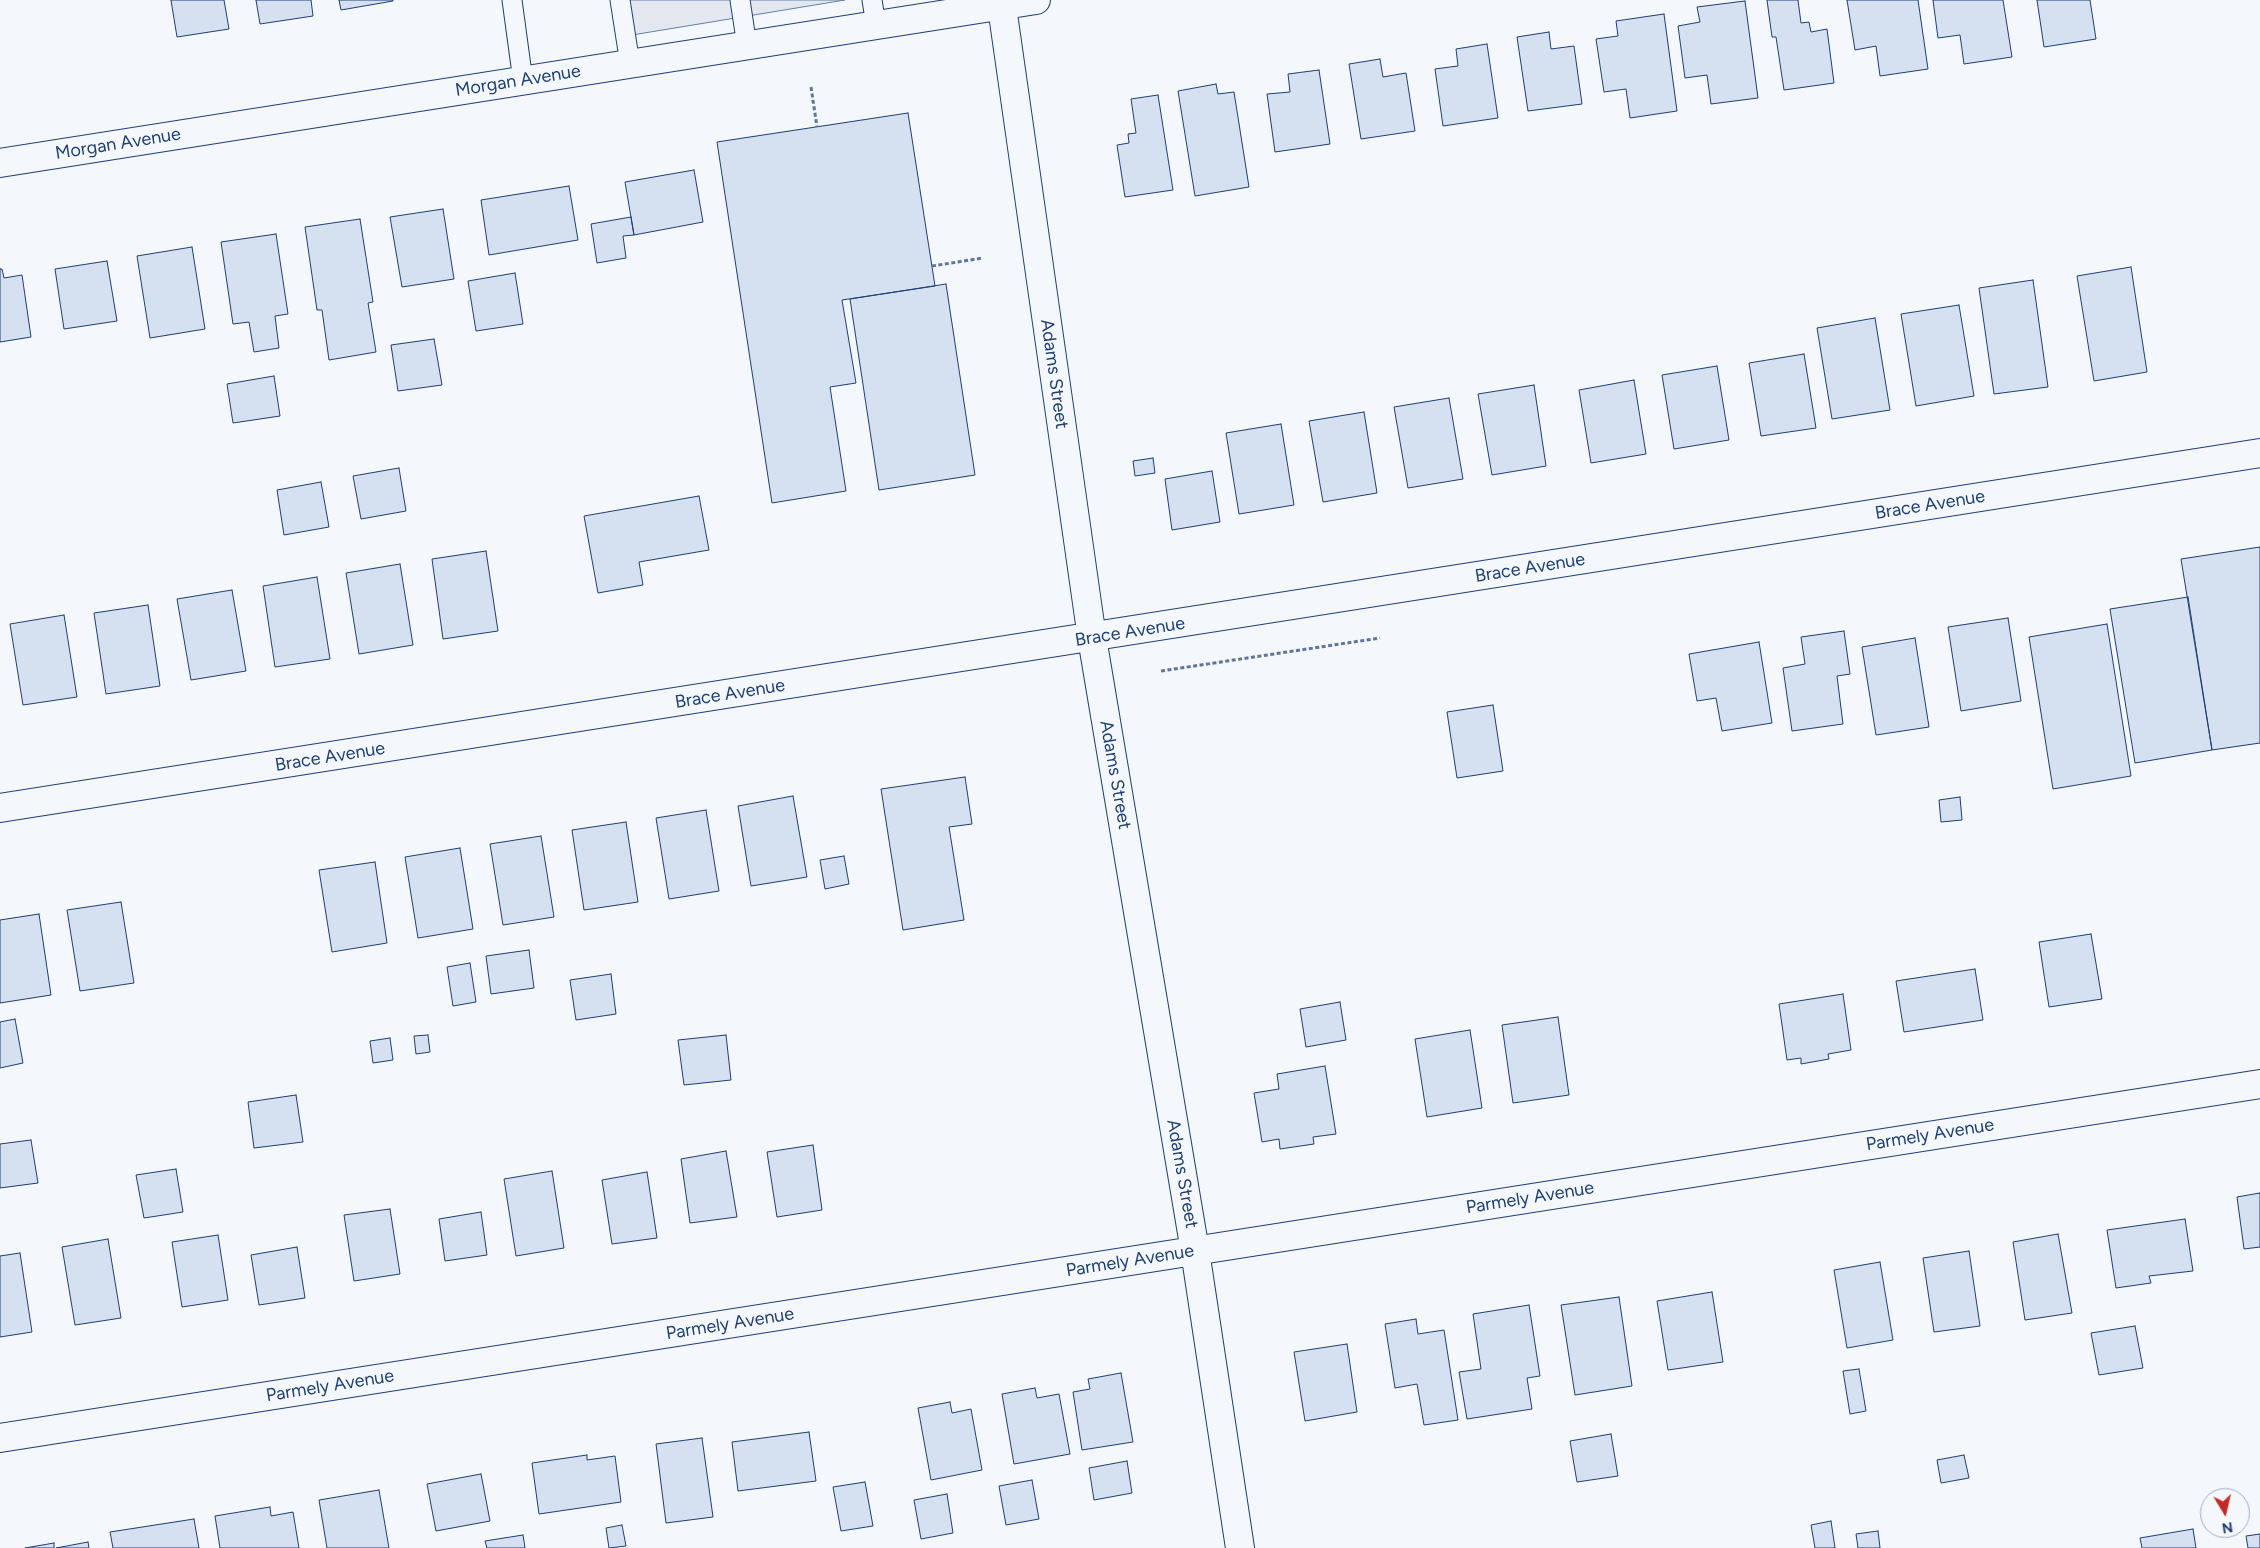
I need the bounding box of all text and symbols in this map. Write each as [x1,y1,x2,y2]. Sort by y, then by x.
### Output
street label: Morgan Avenue [454,60,582,102]
street label: Morgan Avenue [54,123,182,165]
street label: Adams Street [1036,318,1072,430]
street label: Brace Avenue [1873,486,1987,524]
street label: Brace Avenue [1473,549,1587,587]
street label: Brace Avenue [1073,613,1187,651]
street label: Brace Avenue [673,675,787,713]
street label: Adams Street [1095,719,1135,831]
street label: Brace Avenue [273,738,387,776]
street label: Parmely Avenue [1864,1114,1996,1156]
street label: Adams Street [1162,1118,1202,1230]
street label: Parmely Avenue [1464,1177,1596,1219]
street label: Parmely Avenue [1064,1240,1196,1282]
street label: Parmely Avenue [664,1303,796,1345]
street label: Parmely Avenue [264,1365,396,1407]
north arrow [2200,1488,2250,1538]
text: N [2221,1518,2234,1537]

